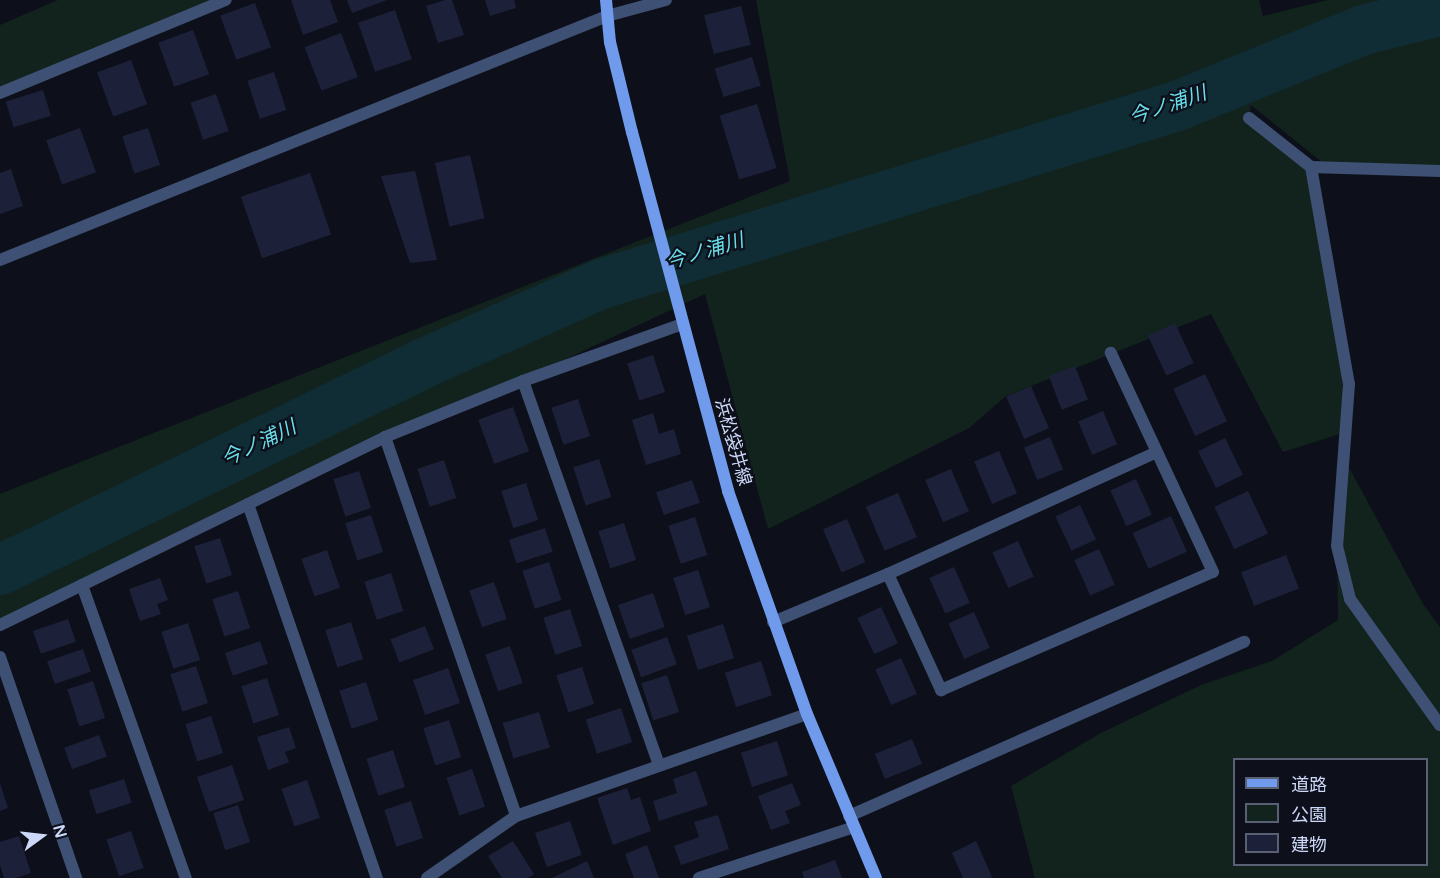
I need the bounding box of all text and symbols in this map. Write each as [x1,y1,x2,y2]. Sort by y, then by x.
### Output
water label: 今ノ浦川 [1126,82,1210,130]
water label: 今ノ浦川 [663,229,747,275]
street label: 浜松袋井線 [710,396,756,488]
water label: 今ノ浦川 [218,416,300,472]
legend [1233,758,1428,866]
text: 道路 [1291,774,1327,796]
text: 公園 [1291,804,1327,826]
north arrow [12,806,72,866]
text: N [48,823,71,840]
text: 建物 [1291,834,1327,856]

